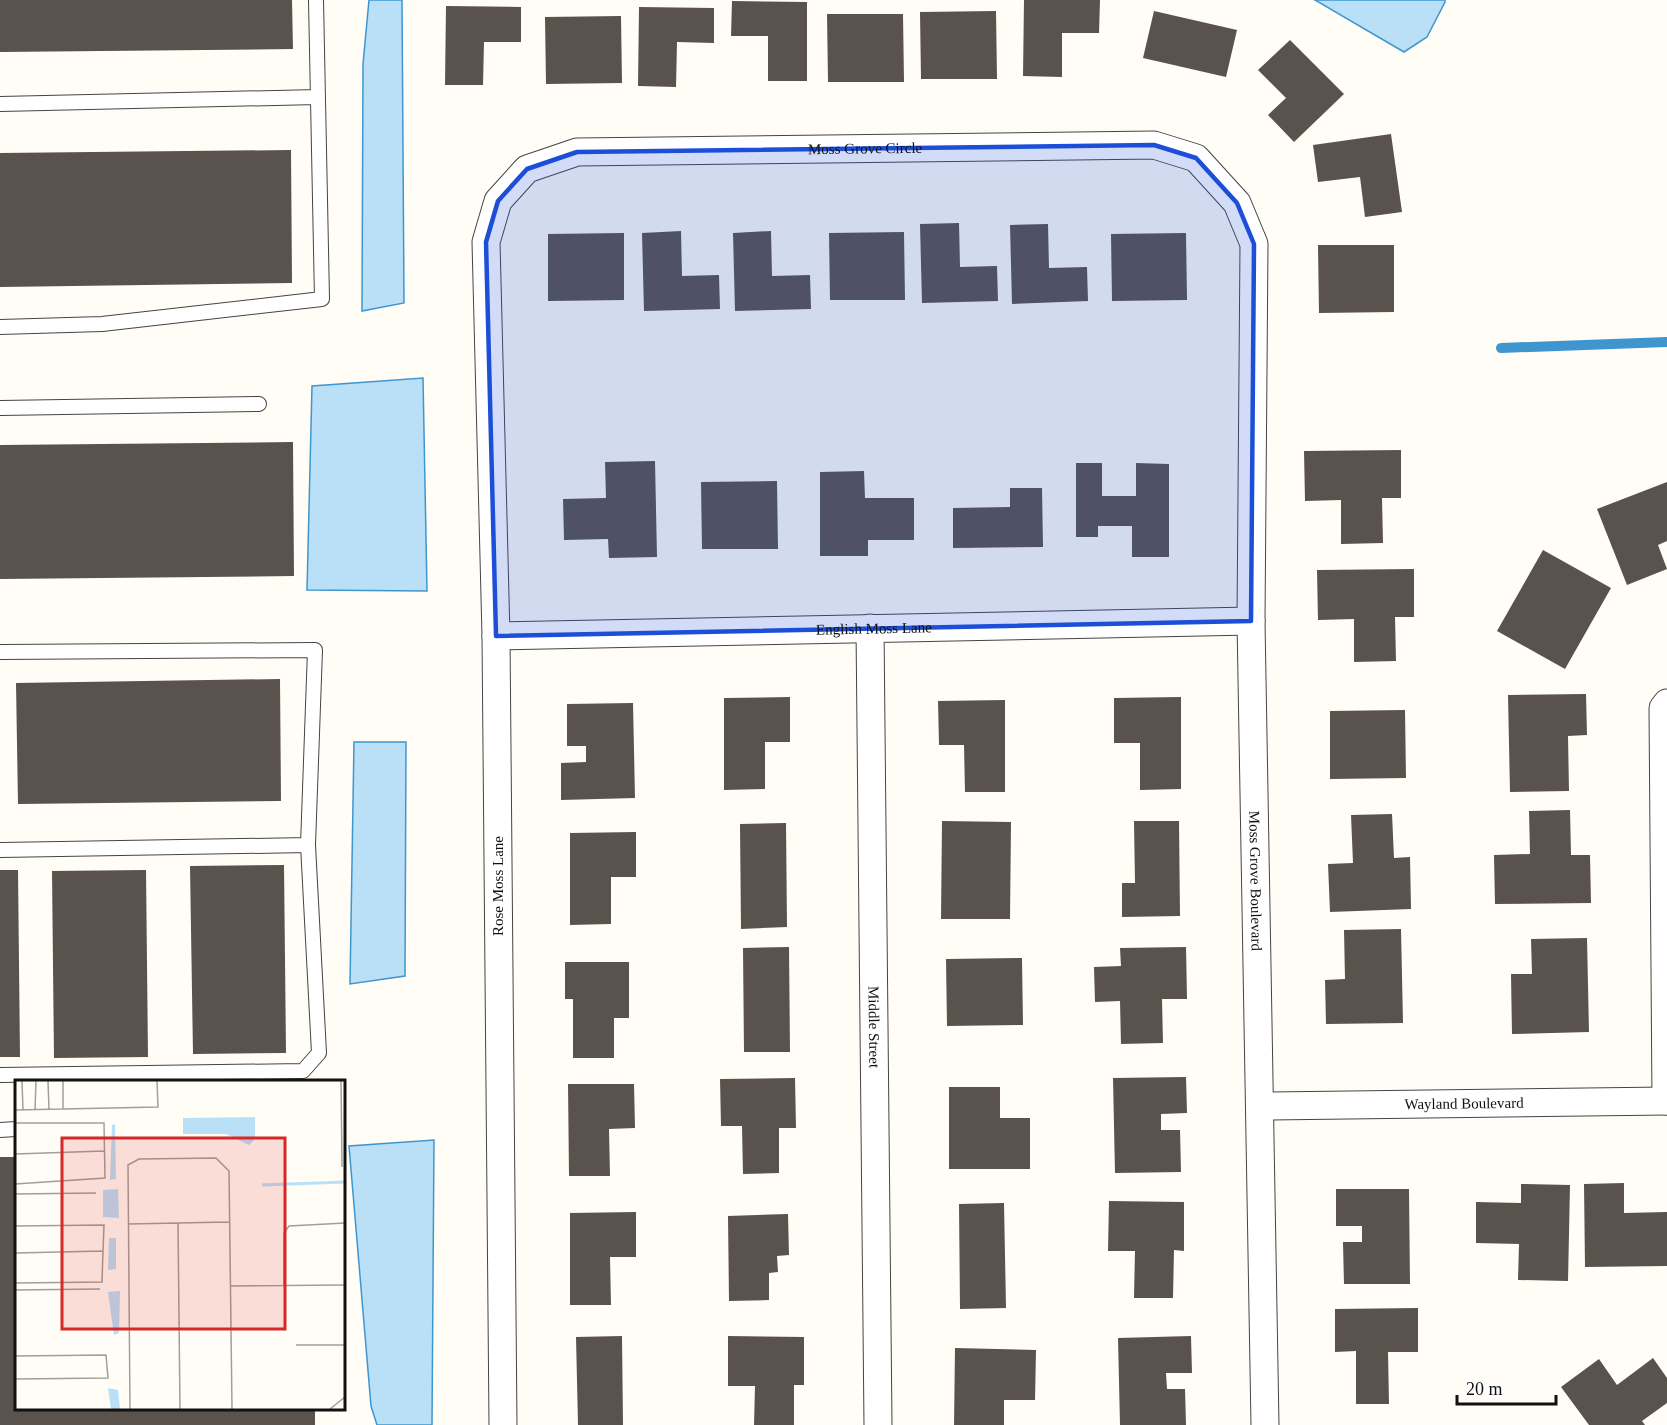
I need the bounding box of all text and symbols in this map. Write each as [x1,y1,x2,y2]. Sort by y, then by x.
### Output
street label: Moss Grove Circle [808,140,923,157]
street label: English Moss Lane [816,619,932,638]
street label: Moss Grove Boulevard [1246,811,1265,951]
street label: Rose Moss Lane [490,836,506,936]
street label: Middle Street [866,986,882,1069]
inset map [15,1080,345,1410]
street label: Wayland Boulevard [1404,1095,1524,1112]
scale bar [1457,1368,1556,1406]
text: 20 m [1466,1379,1503,1399]

